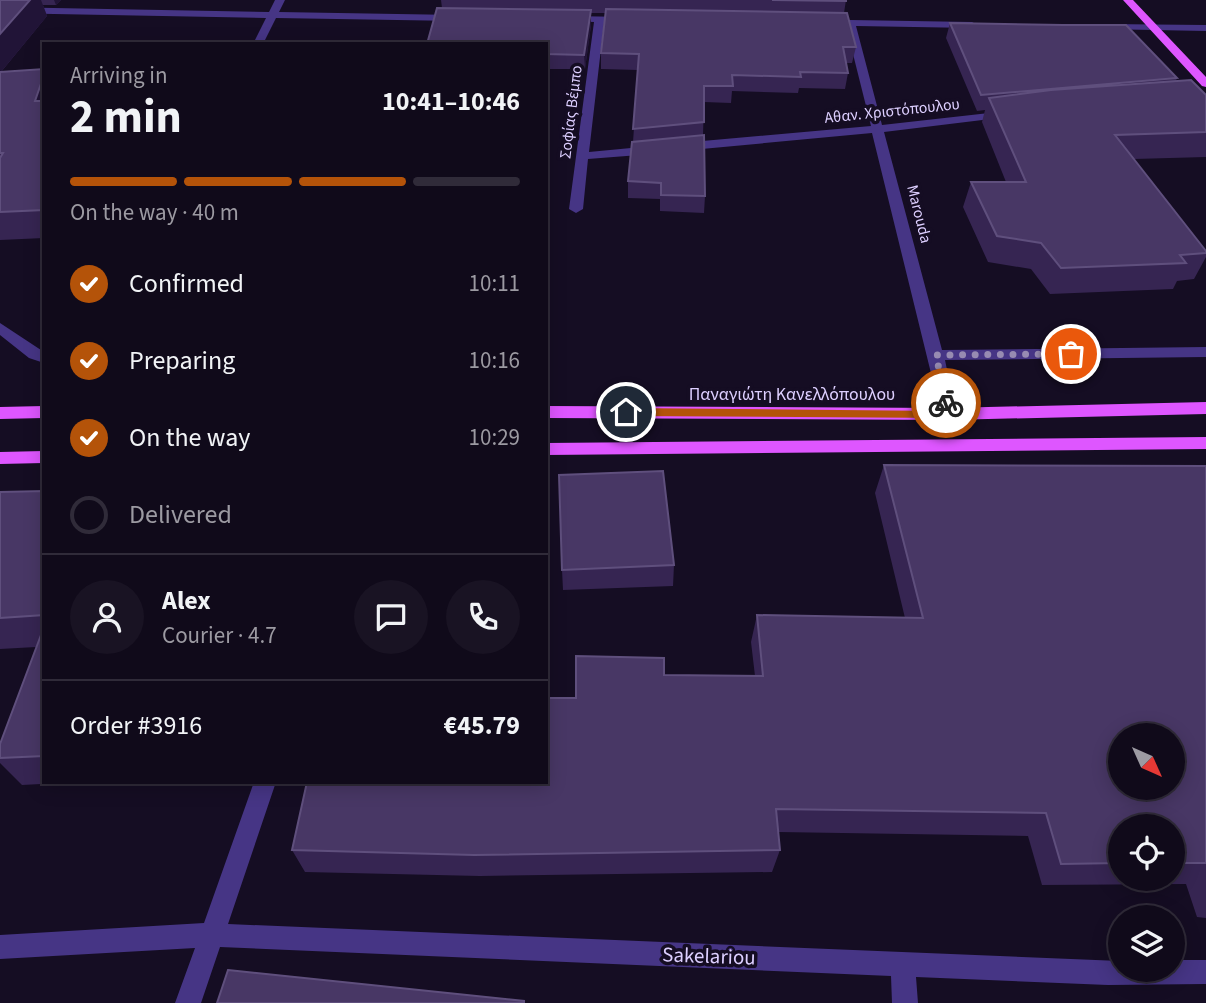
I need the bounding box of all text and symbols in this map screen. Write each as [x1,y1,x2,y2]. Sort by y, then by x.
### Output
text: Arriving in [70,59,168,92]
street label: Σοφίας Βέμπο [554,64,588,160]
text: 10:41–10:46 [382,83,520,120]
text: 2 min [70,85,182,150]
street label: Αθαν. Χριστόπουλου [823,93,961,129]
street label: Marouda [901,183,937,245]
text: On the way · 40 m [70,196,239,229]
icon: check [70,265,108,303]
text: Confirmed [129,265,244,302]
text: 10:11 [469,267,520,300]
pin [1041,324,1101,384]
icon: bag [1052,335,1090,373]
icon: check [70,342,108,380]
text: Preparing [129,342,235,379]
text: 10:16 [469,344,520,377]
courier [911,368,981,438]
pin [596,382,656,442]
street label: Παναγιώτη Κανελλόπουλου [689,382,895,407]
icon: bike [927,384,965,422]
icon: home [607,393,645,431]
icon: check [70,419,108,457]
text: On the way [129,419,250,456]
text: 10:29 [469,421,520,454]
text: Delivered [129,496,232,533]
button: person [70,580,144,654]
button: chat [354,580,428,654]
button: phone [446,580,520,654]
text: Alex [162,582,211,619]
text: Courier · 4.7 [162,619,277,652]
text: Order #3916 [70,707,202,744]
text: €45.79 [444,707,520,744]
north arrow [1108,723,1185,800]
map controls [1108,723,1185,982]
button: locate [1108,814,1185,891]
button: layers [1108,905,1185,982]
street label: Sakelariou [662,939,756,973]

